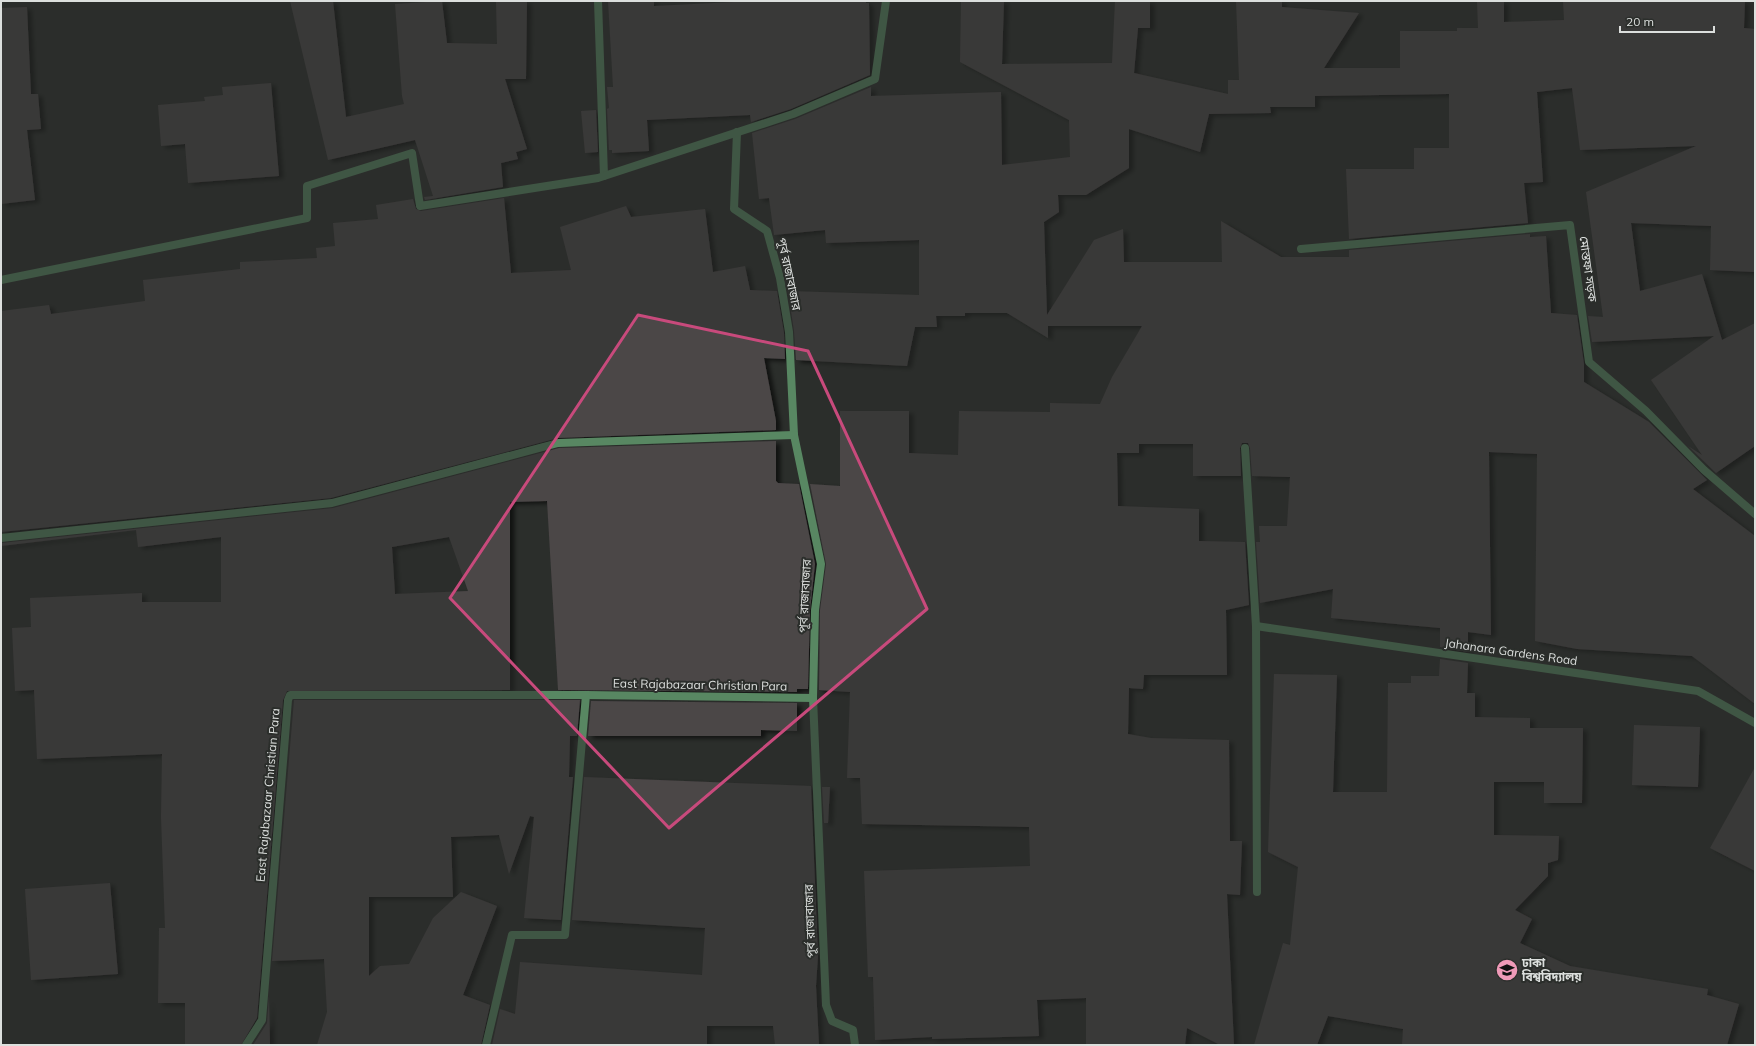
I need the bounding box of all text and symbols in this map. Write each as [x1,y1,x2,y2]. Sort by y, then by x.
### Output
scale bar [1620,8,1714,34]
text: 20 m [1626,14,1654,29]
street label: মোস্তফা সড়ক [1576,235,1601,303]
street label: পূর্ব রাজাবাজার [774,236,805,313]
street label: পূর্ব রাজাবাজার [795,558,815,633]
street label: Jahanara Gardens Road [1444,635,1578,668]
street label: East Rajabazaar Christian Para [613,675,787,694]
street label: East Rajabazaar Christian Para [252,707,283,882]
street label: পূর্ব রাজাবাজার [801,883,819,958]
place label: ঢাকা বিশ্ববিদ্যালয় [1521,955,1582,984]
school or university icon: ঢাকা বিশ্ববিদ্যালয় [1494,957,1520,983]

